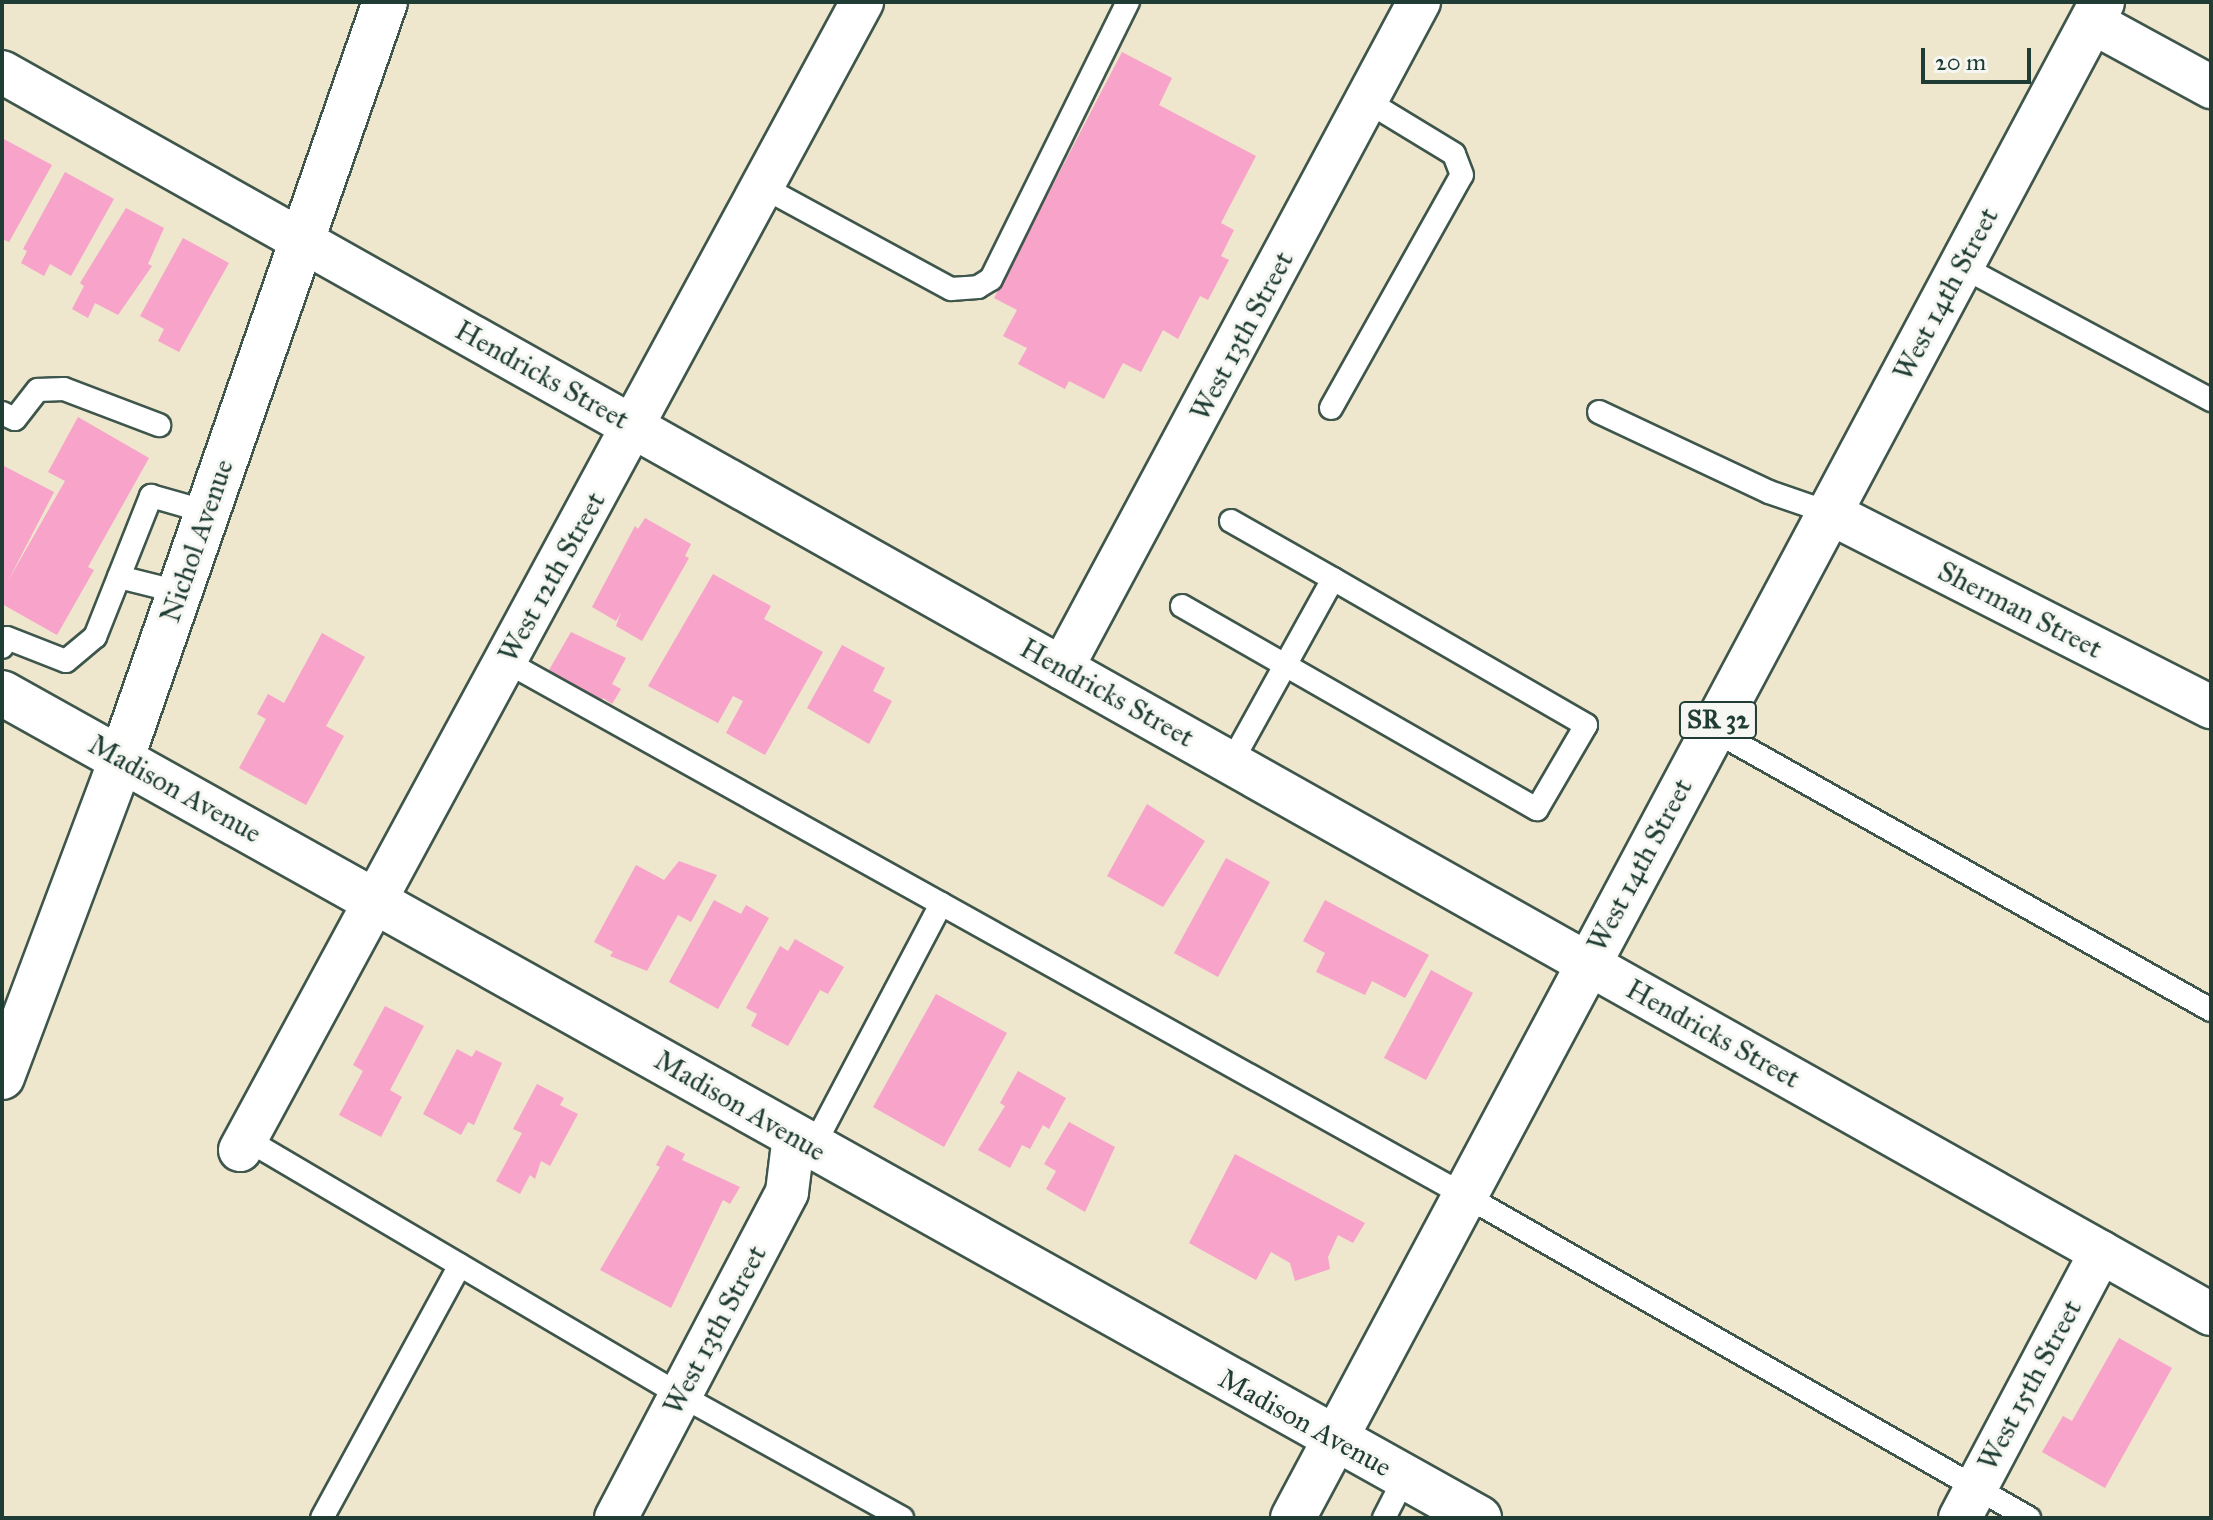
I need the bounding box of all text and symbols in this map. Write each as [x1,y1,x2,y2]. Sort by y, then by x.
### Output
scale bar [1925,32,2035,82]
text: 20 m [1935,47,1986,77]
street label: West 14th Street [1886,202,2006,386]
street label: West 13th Street [1183,246,1301,426]
street label: Hendricks Street [449,313,635,437]
street label: Nichol Avenue [153,455,241,627]
street label: West 12th Street [491,486,613,668]
street label: Sherman Street [1932,554,2108,666]
street label: Hendricks Street [1014,631,1200,755]
road number: SR 32 [1678,698,1758,742]
street label: Madison Avenue [83,728,267,850]
street label: West 14th Street [1580,773,1700,957]
street label: Hendricks Street [1620,972,1806,1096]
street label: Madison Avenue [648,1043,832,1169]
street label: West 13th Street [656,1240,774,1420]
street label: West 15th Street [1971,1294,2089,1476]
street label: Madison Avenue [1213,1362,1397,1484]

